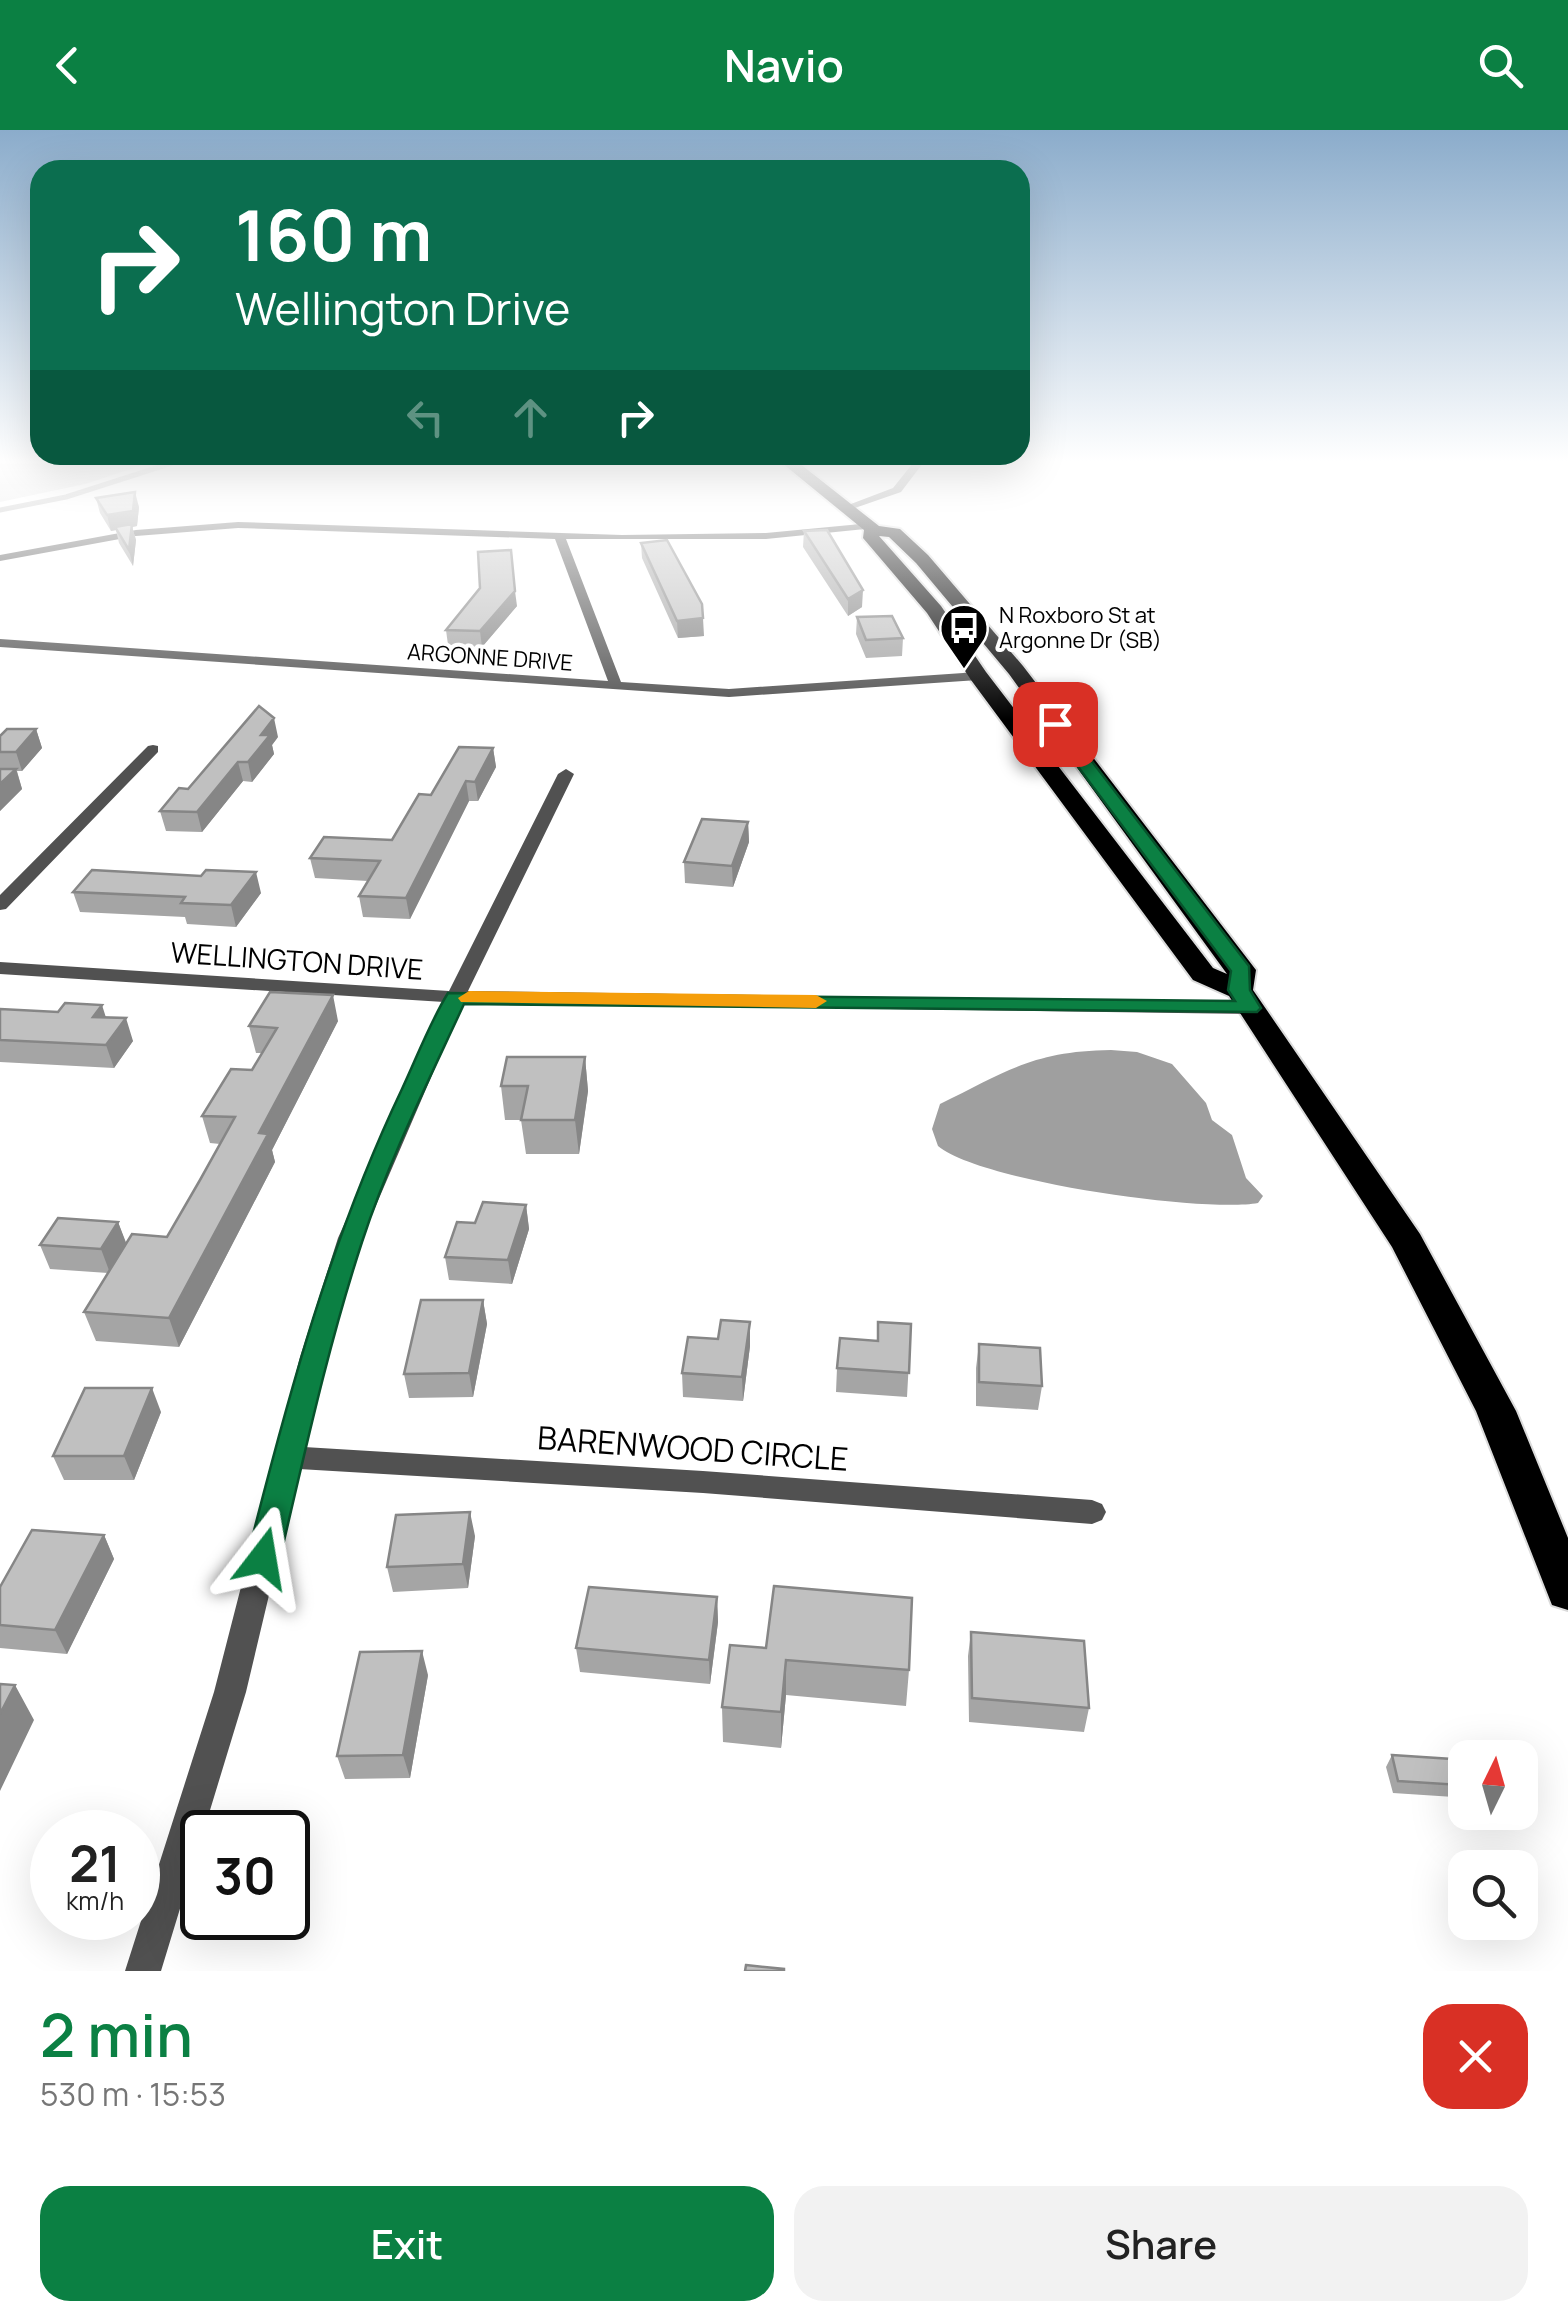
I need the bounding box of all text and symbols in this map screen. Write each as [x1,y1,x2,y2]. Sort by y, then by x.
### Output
text: Navio [724,34,844,96]
icon: back [40,38,95,93]
icon: search [1473,38,1528,93]
text: 160 m [235,186,432,282]
icon: right [70,200,200,330]
text: Wellington Drive [235,277,570,339]
icon: left [398,390,453,445]
icon: ahead [503,390,558,445]
icon: right [608,390,663,445]
place label: N Roxboro St at Argonne Dr (SB) [999,600,1162,655]
bus stop icon: N Roxboro St at Argonne Dr (SB) [938,602,990,670]
street label: ARGONNE DRIVE [406,636,574,678]
pin [1013,682,1098,767]
icon: arrive [1028,697,1083,752]
street label: WELLINGTON DRIVE [169,932,425,988]
street label: BARENWOOD CIRCLE [536,1415,850,1481]
position arrow [211,1506,315,1610]
north arrow [1448,1740,1538,1830]
map controls [1448,1740,1538,1940]
speed limit sign: 30 [180,1810,310,1940]
text: 21 [69,1829,121,1897]
button: search [1448,1850,1538,1940]
text: km/h [66,1883,124,1918]
text: 2 min [40,1993,193,2075]
button: close [1423,2004,1528,2109]
text: 530 m · 15:53 [40,2072,226,2116]
button: Exit [40,2186,774,2301]
button: Share [794,2186,1528,2301]

